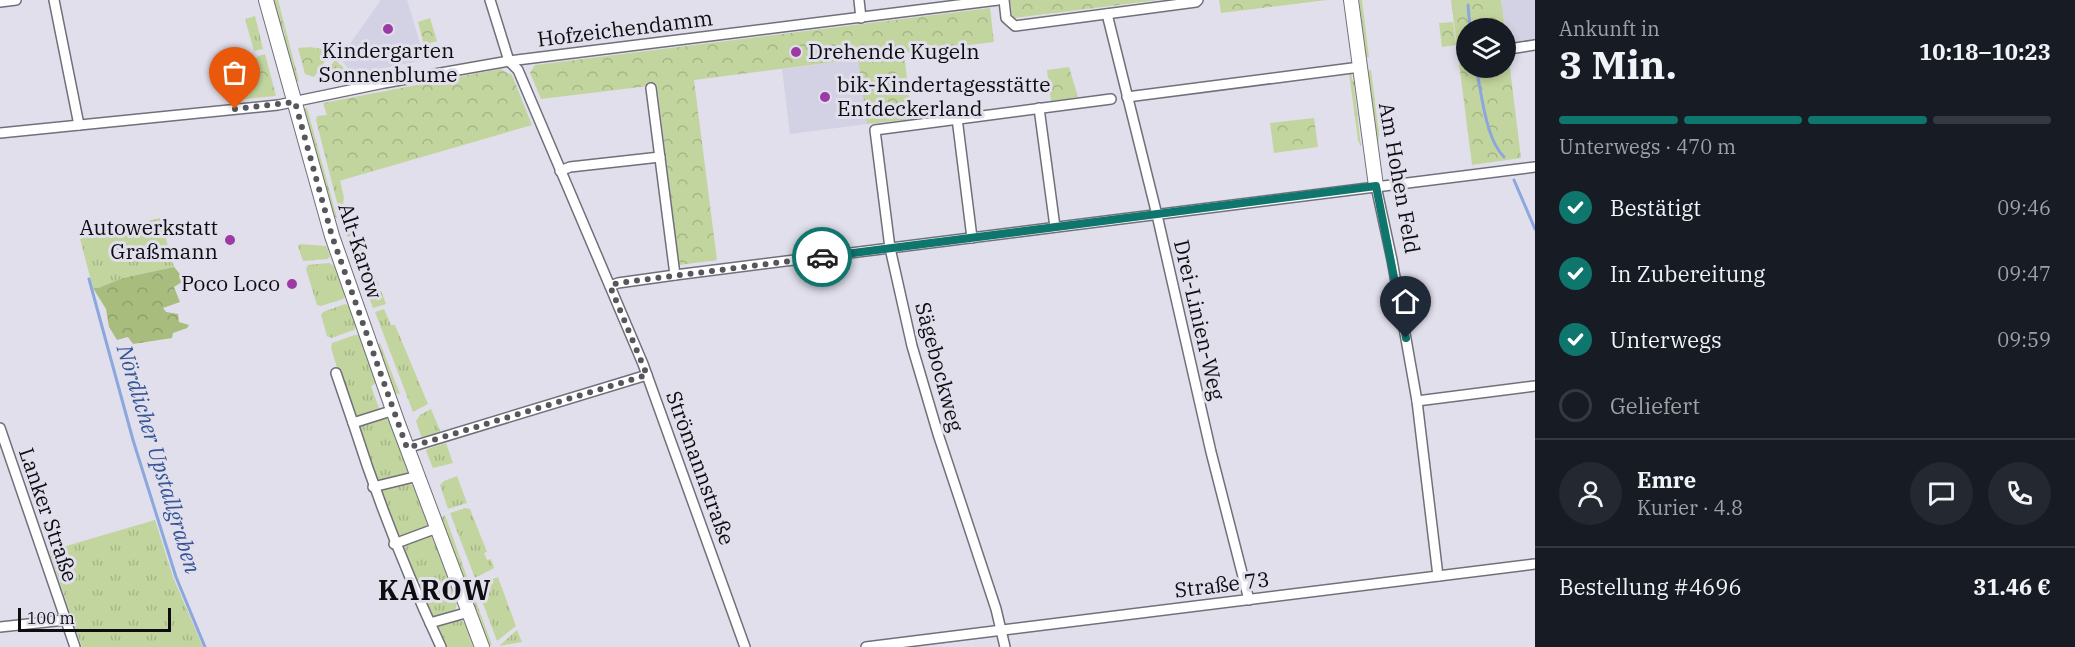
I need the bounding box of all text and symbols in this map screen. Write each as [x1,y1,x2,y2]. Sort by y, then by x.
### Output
street label: Hofzeichendamm [536,3,714,53]
text: Ankunft in [1559,15,1660,42]
map controls [1456,18,1516,78]
button: layers [1456,18,1516,78]
marker: Kindergarten Sonnenblume [381,22,395,36]
place label: Kindergarten Sonnenblume [319,36,457,88]
place label: Drehende Kugeln [808,37,980,65]
text: 10:18–10:23 [1919,37,2051,66]
text: 3 Min. [1559,39,1677,90]
marker: Drehende Kugeln [789,45,803,59]
pin [209,47,260,109]
icon: bag [218,56,251,89]
place label: bik-Kindertagesstätte Entdeckerland [837,70,1050,122]
marker: bik-Kindertagesstätte Entdeckerland [818,90,832,104]
street label: Am Hohen Feld [1373,100,1427,256]
text: Unterwegs · 470 m [1559,133,1736,160]
icon: check [1559,191,1592,224]
text: Bestätigt [1610,193,1701,222]
text: 09:46 [1997,194,2051,221]
street label: Alt-Karow [332,199,390,303]
place label: Autowerkstatt Graßmann [80,213,218,265]
courier [792,227,852,287]
marker: Autowerkstatt Graßmann [223,233,237,247]
street label: Drei-Linien-Weg [1168,237,1232,403]
icon: car [806,241,839,274]
icon: check [1559,257,1592,290]
text: In Zubereitung [1610,259,1765,288]
text: 09:47 [1997,260,2051,287]
place label: Poco Loco [181,269,280,297]
pin [1380,276,1431,338]
marker: Poco Loco [285,277,299,291]
icon: home [1389,285,1422,318]
street label: Sägebockweg [909,299,971,435]
icon: check [1559,323,1592,356]
text: Unterwegs [1610,325,1722,354]
text: 09:59 [1997,326,2051,353]
water label: Nördlicher Upstallgraben [111,340,208,577]
street label: Strömannstraße [660,387,742,549]
text: Geliefert [1610,391,1700,420]
street label: Lanker Straße [13,444,85,585]
button: person [1559,462,1622,525]
button: chat [1910,462,1973,525]
button: phone [1988,462,2051,525]
text: Emre [1637,465,1696,494]
text: Kurier · 4.8 [1637,494,1743,521]
street label: Straße 73 [1173,564,1271,604]
district label: KAROW [378,572,492,607]
text: Bestellung #4696 [1559,572,1742,601]
text: 31.46 € [1973,572,2051,601]
scale bar [18,605,171,632]
text: 100 m [27,608,75,628]

